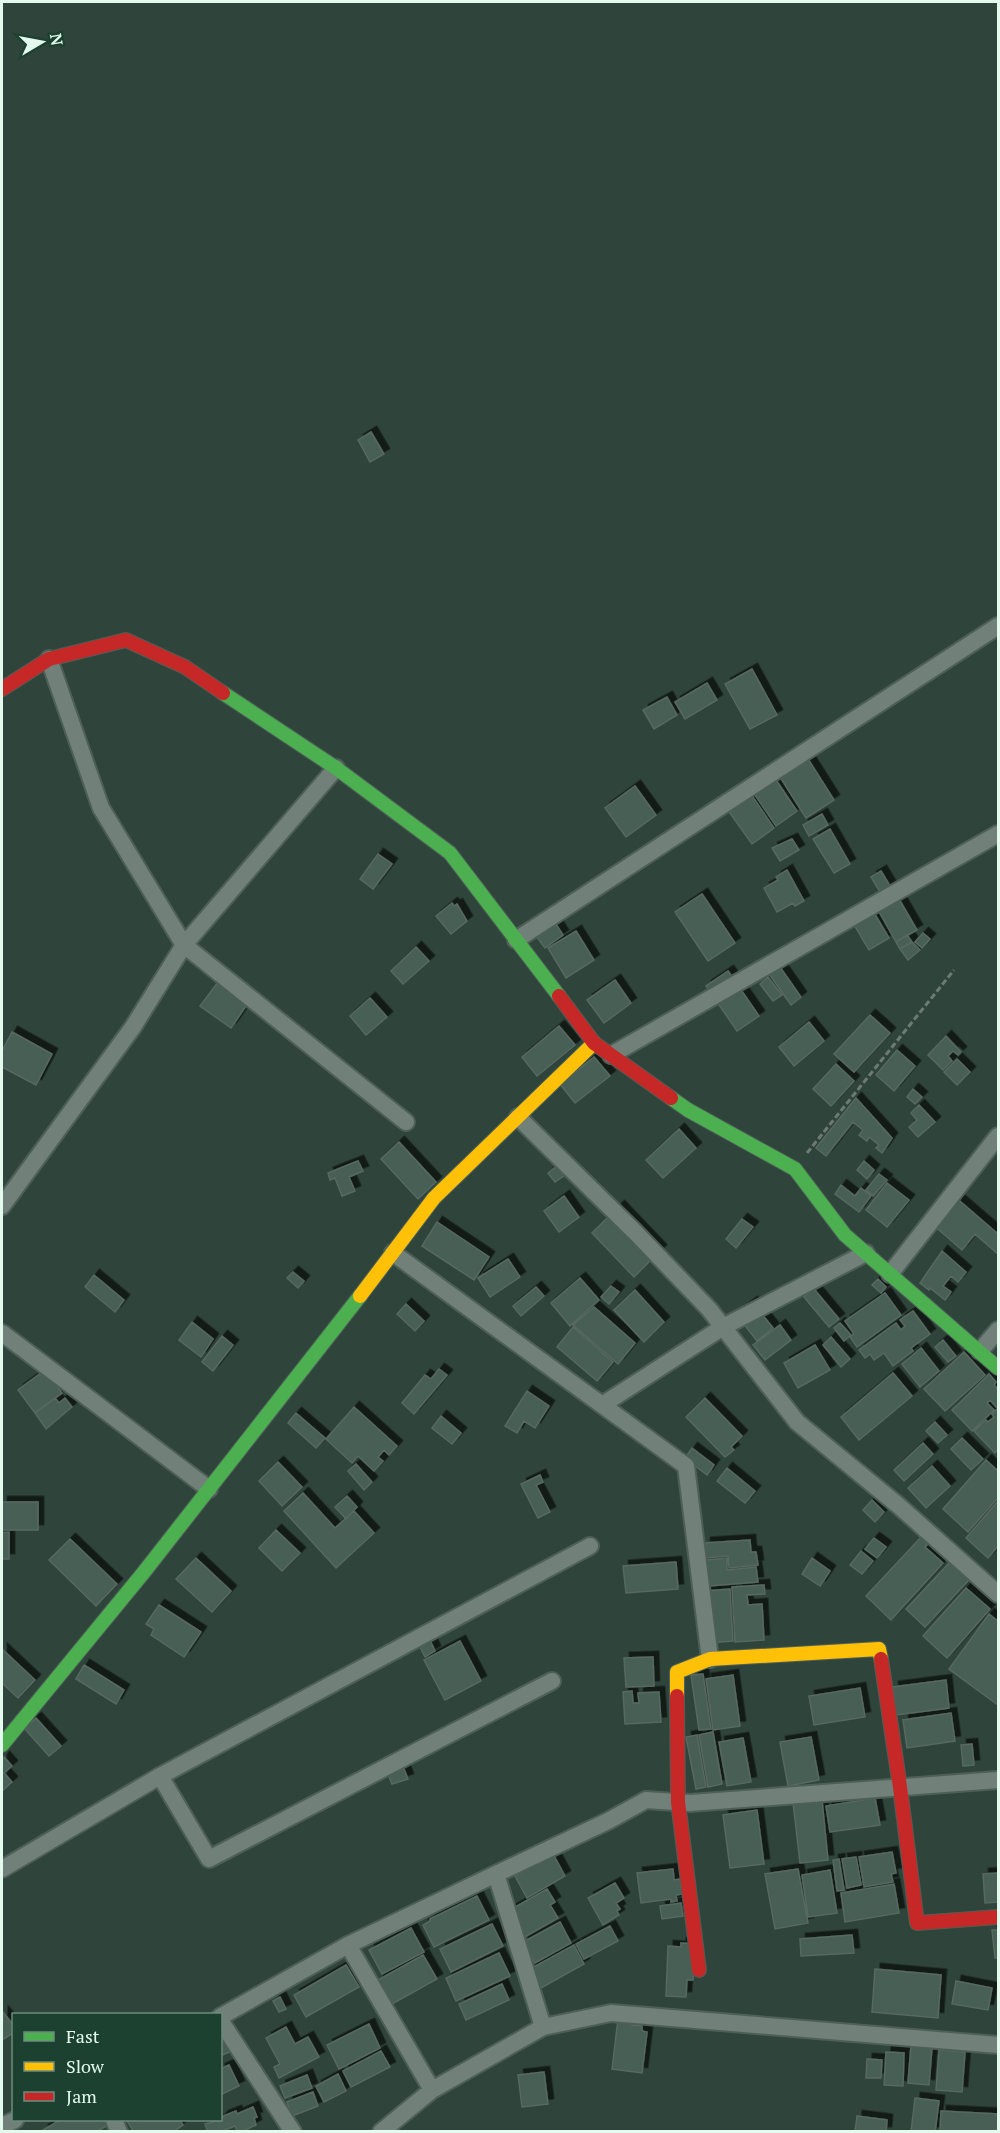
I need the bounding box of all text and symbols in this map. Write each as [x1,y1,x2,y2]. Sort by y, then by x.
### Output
north arrow [12,12,72,72]
text: N [45,32,69,47]
legend [12,2013,222,2121]
text: Fast [66,2024,100,2048]
text: Slow [66,2054,105,2078]
text: Jam [66,2084,97,2108]

